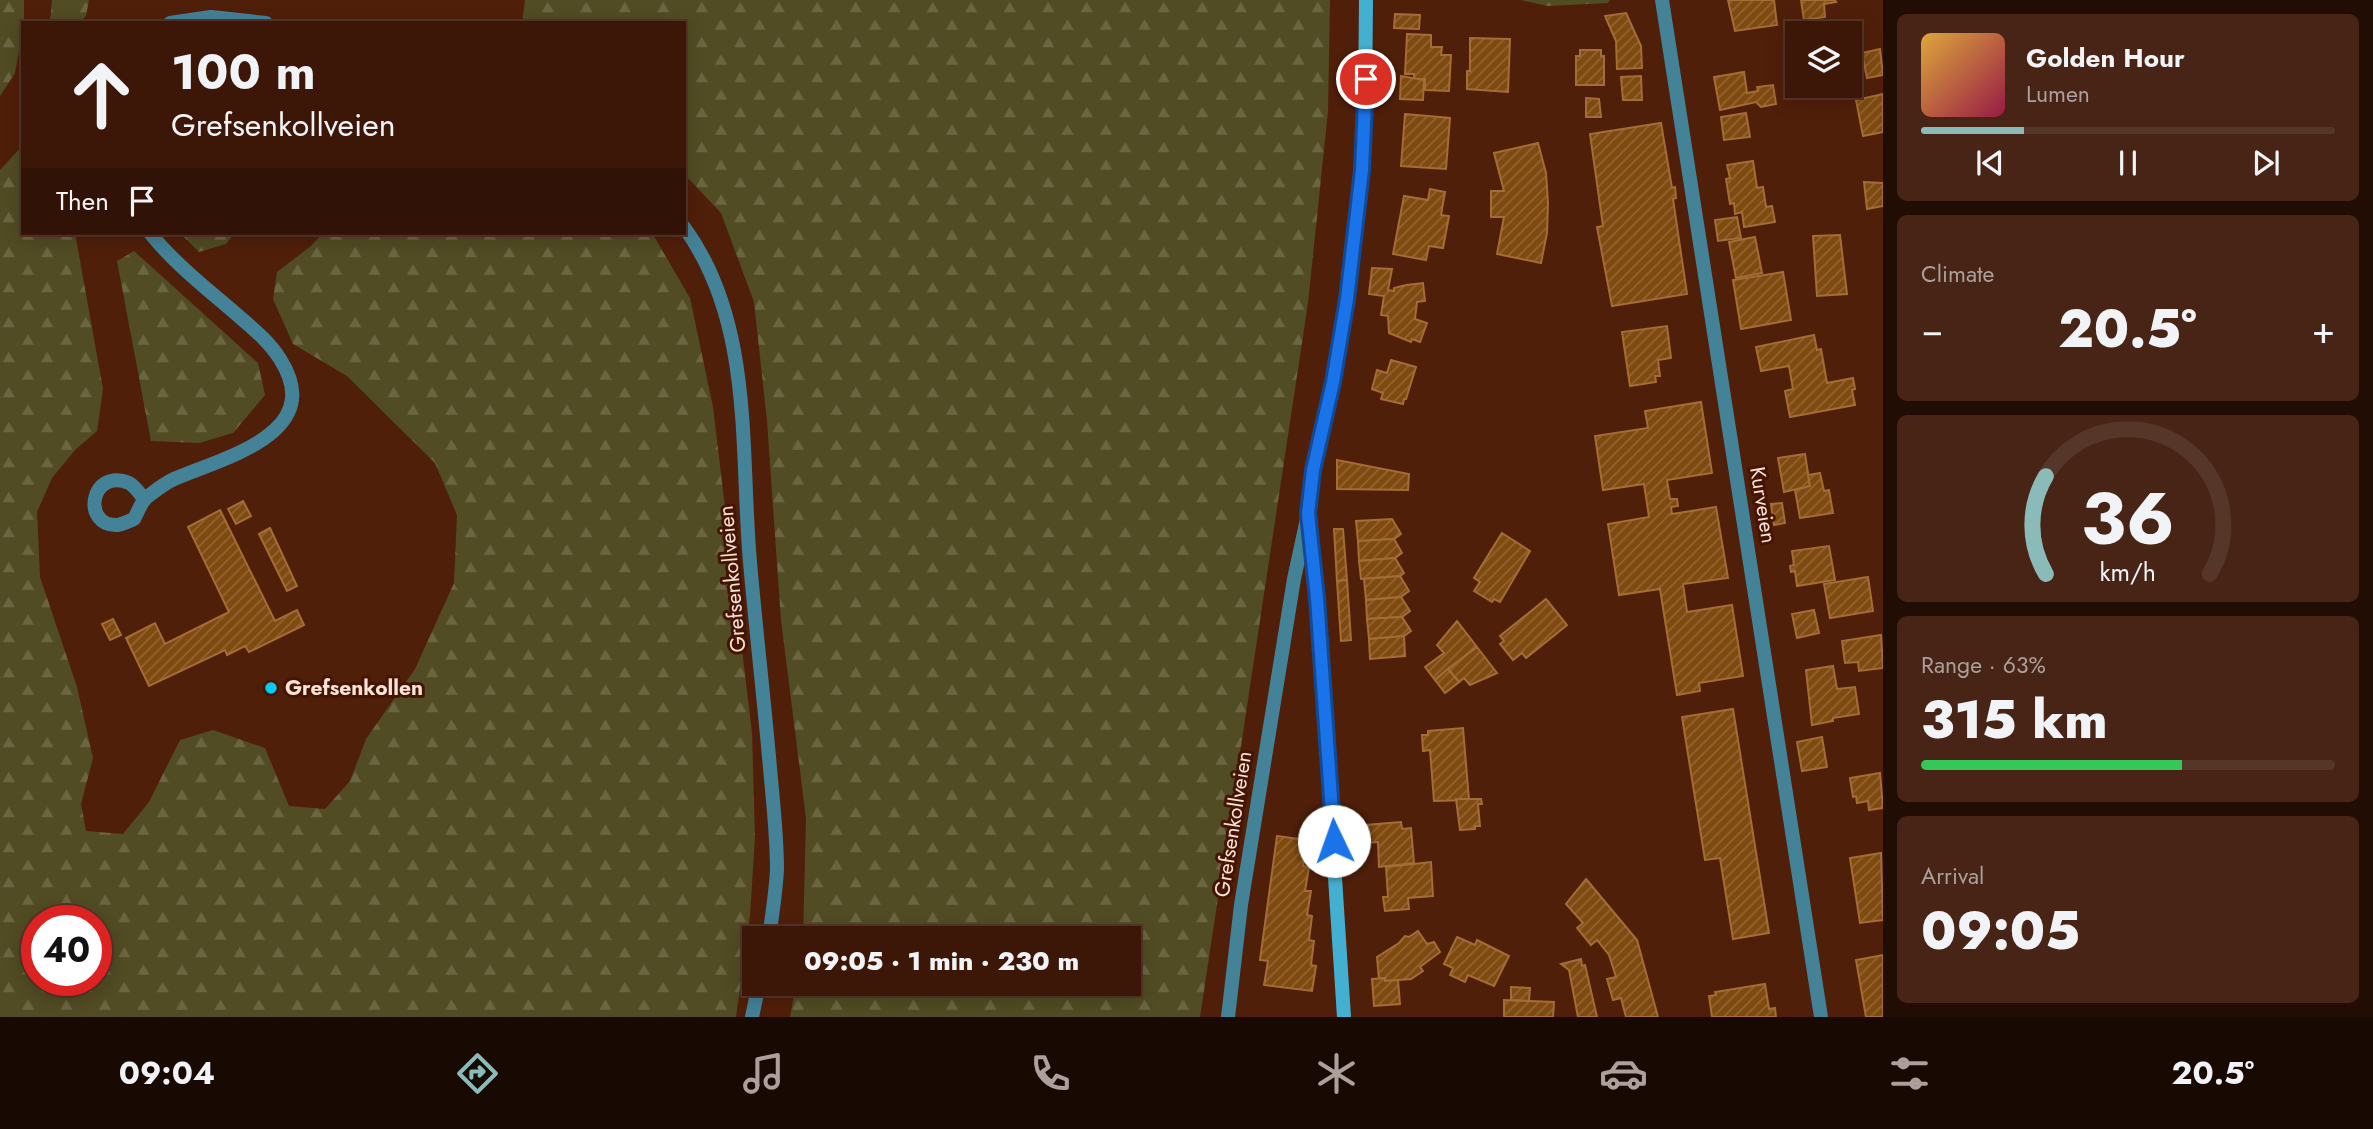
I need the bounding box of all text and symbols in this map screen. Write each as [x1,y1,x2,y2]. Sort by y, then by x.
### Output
map controls [1785,21,1862,98]
button: layers [1785,21,1862,98]
text: 100 m [171,37,316,107]
text: Golden Hour [2026,39,2185,77]
icon: ahead [56,49,147,140]
pin [1336,49,1396,109]
icon: arrive [1347,60,1385,98]
text: Lumen [2026,77,2090,111]
text: Grefsenkollveien [171,102,396,148]
icon: previous [1971,144,2009,182]
icon: pause [2109,144,2147,182]
icon: next [2247,144,2285,182]
text: Then [56,182,109,220]
icon: arrive [123,182,161,220]
text: Climate [1921,257,1994,291]
text: 20.5° [2058,291,2197,367]
text: − [1921,302,1943,357]
text: + [2312,302,2335,357]
street label: Kurveien [1742,465,1784,545]
text: 36 [2081,467,2175,572]
street label: Grefsenkollveien [711,504,753,654]
text: km/h [2100,554,2156,590]
text: Range · 63% [1921,648,2046,682]
place label: Grefsenkollen [285,673,423,703]
marker: Grefsenkollen [263,680,279,696]
text: 315 km [1921,682,2108,758]
street label: Grefsenkollveien [1207,749,1259,899]
position arrow [1297,804,1371,878]
text: Arrival [1921,859,1984,893]
text: 09:05 [1921,893,2080,969]
speed limit sign: 40 [21,905,112,996]
text: 09:05 · 1 min · 230 m [804,942,1079,980]
icon: directions [453,1049,502,1098]
icon: music [739,1049,788,1098]
icon: phone [1026,1049,1075,1098]
icon: climate [1312,1049,1361,1098]
icon: car [1599,1049,1648,1098]
icon: filters [1885,1049,1934,1098]
text: 09:04 [119,1050,215,1096]
text: 20.5° [2172,1050,2254,1096]

